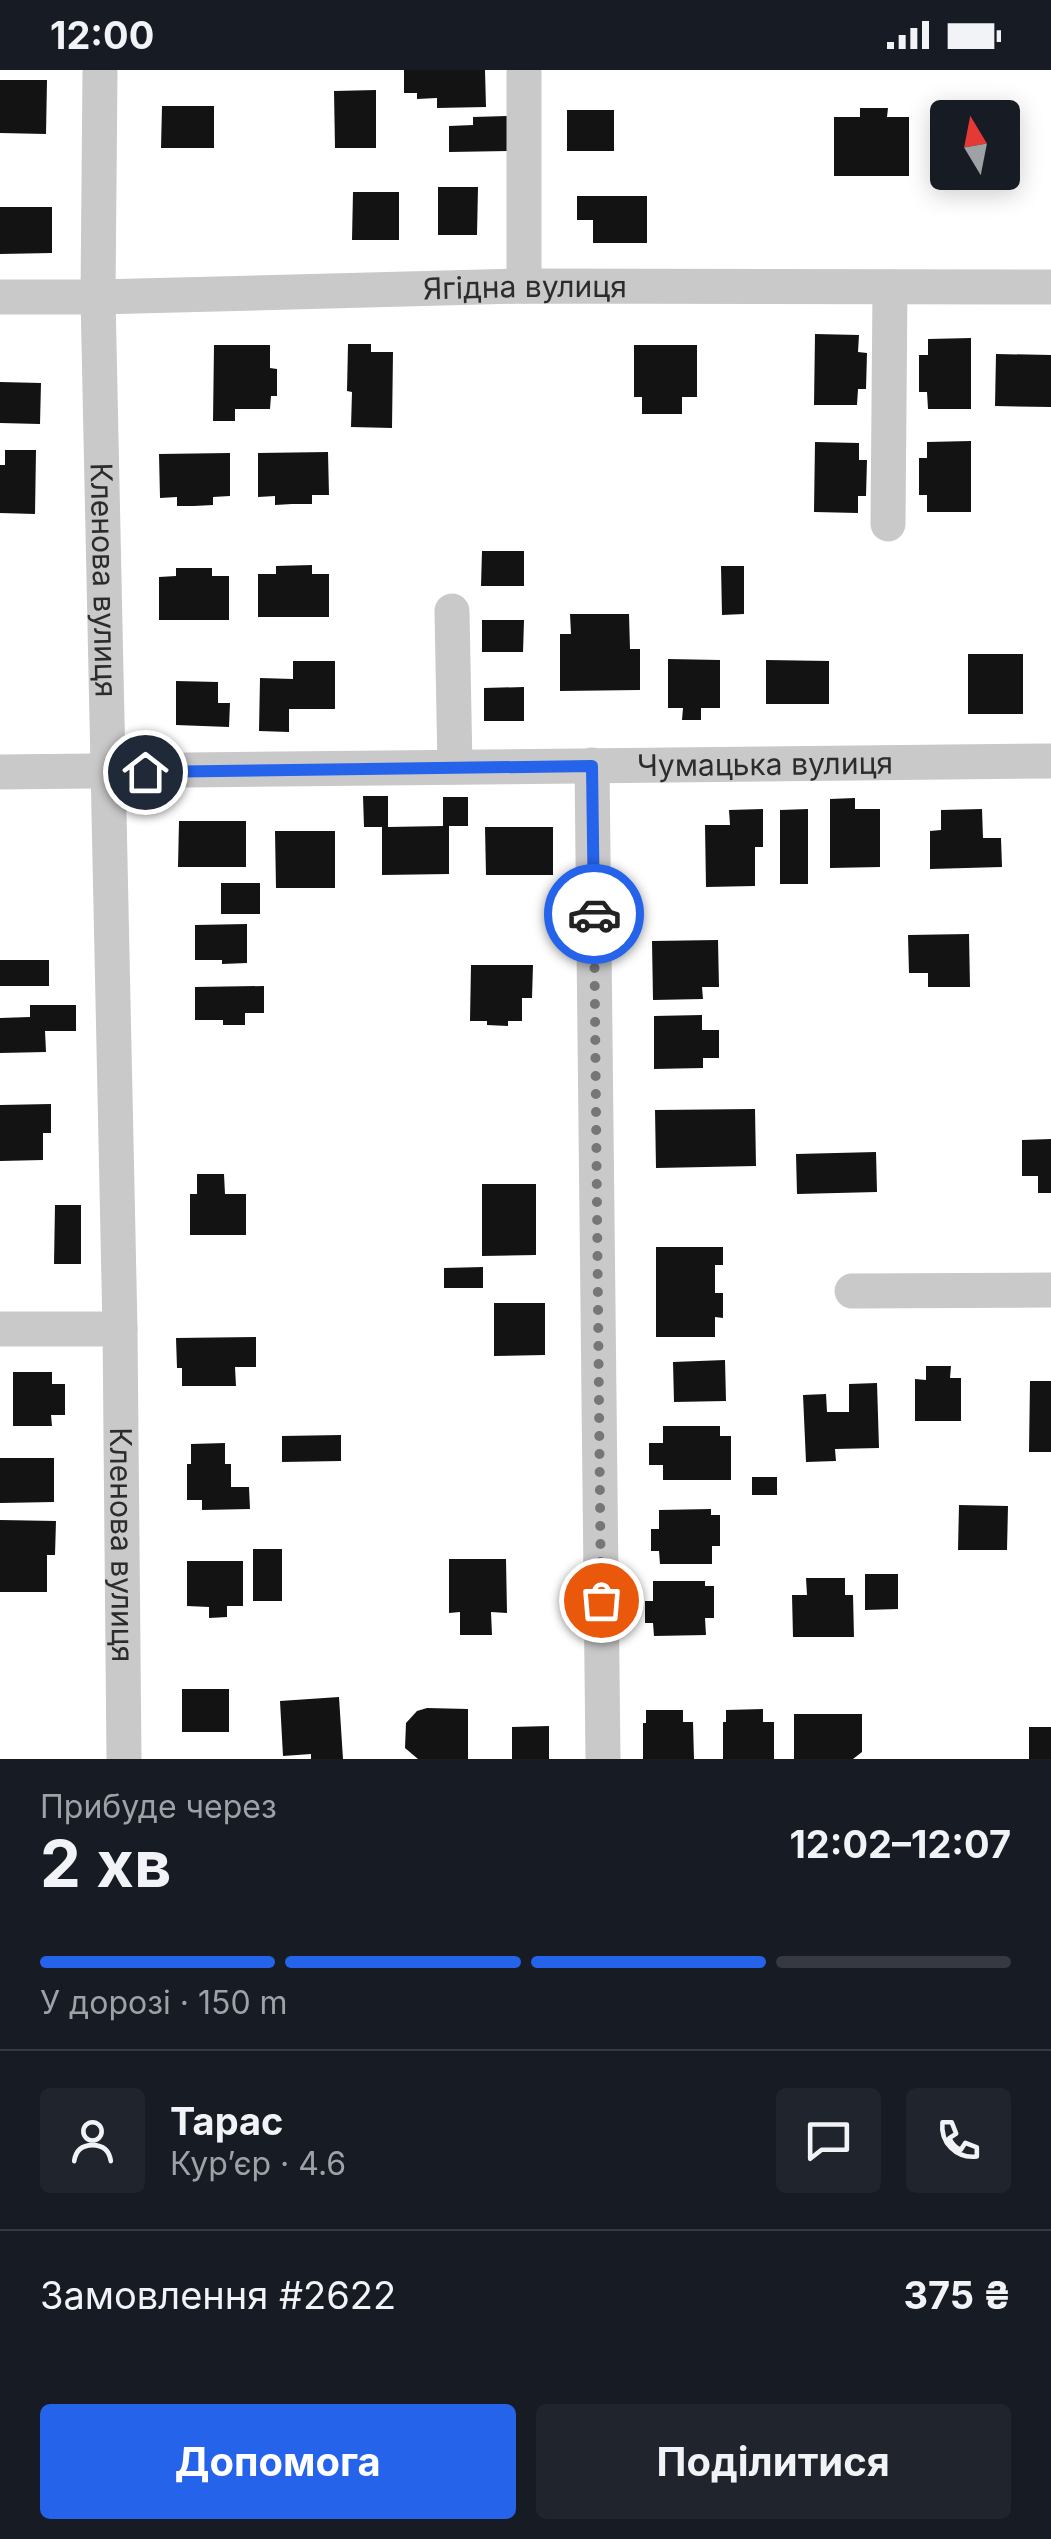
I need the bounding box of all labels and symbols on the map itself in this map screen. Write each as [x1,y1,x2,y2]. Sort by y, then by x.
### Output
north arrow [930,100,1020,190]
street label: Ягідна вулиця [422,268,627,307]
street label: Кленова вулиця [84,462,125,698]
pin [103,730,188,815]
street label: Чумацька вулиця [637,745,893,783]
courier [544,864,644,964]
street label: Кленова вулиця [103,1427,141,1662]
pin [559,1558,644,1643]

